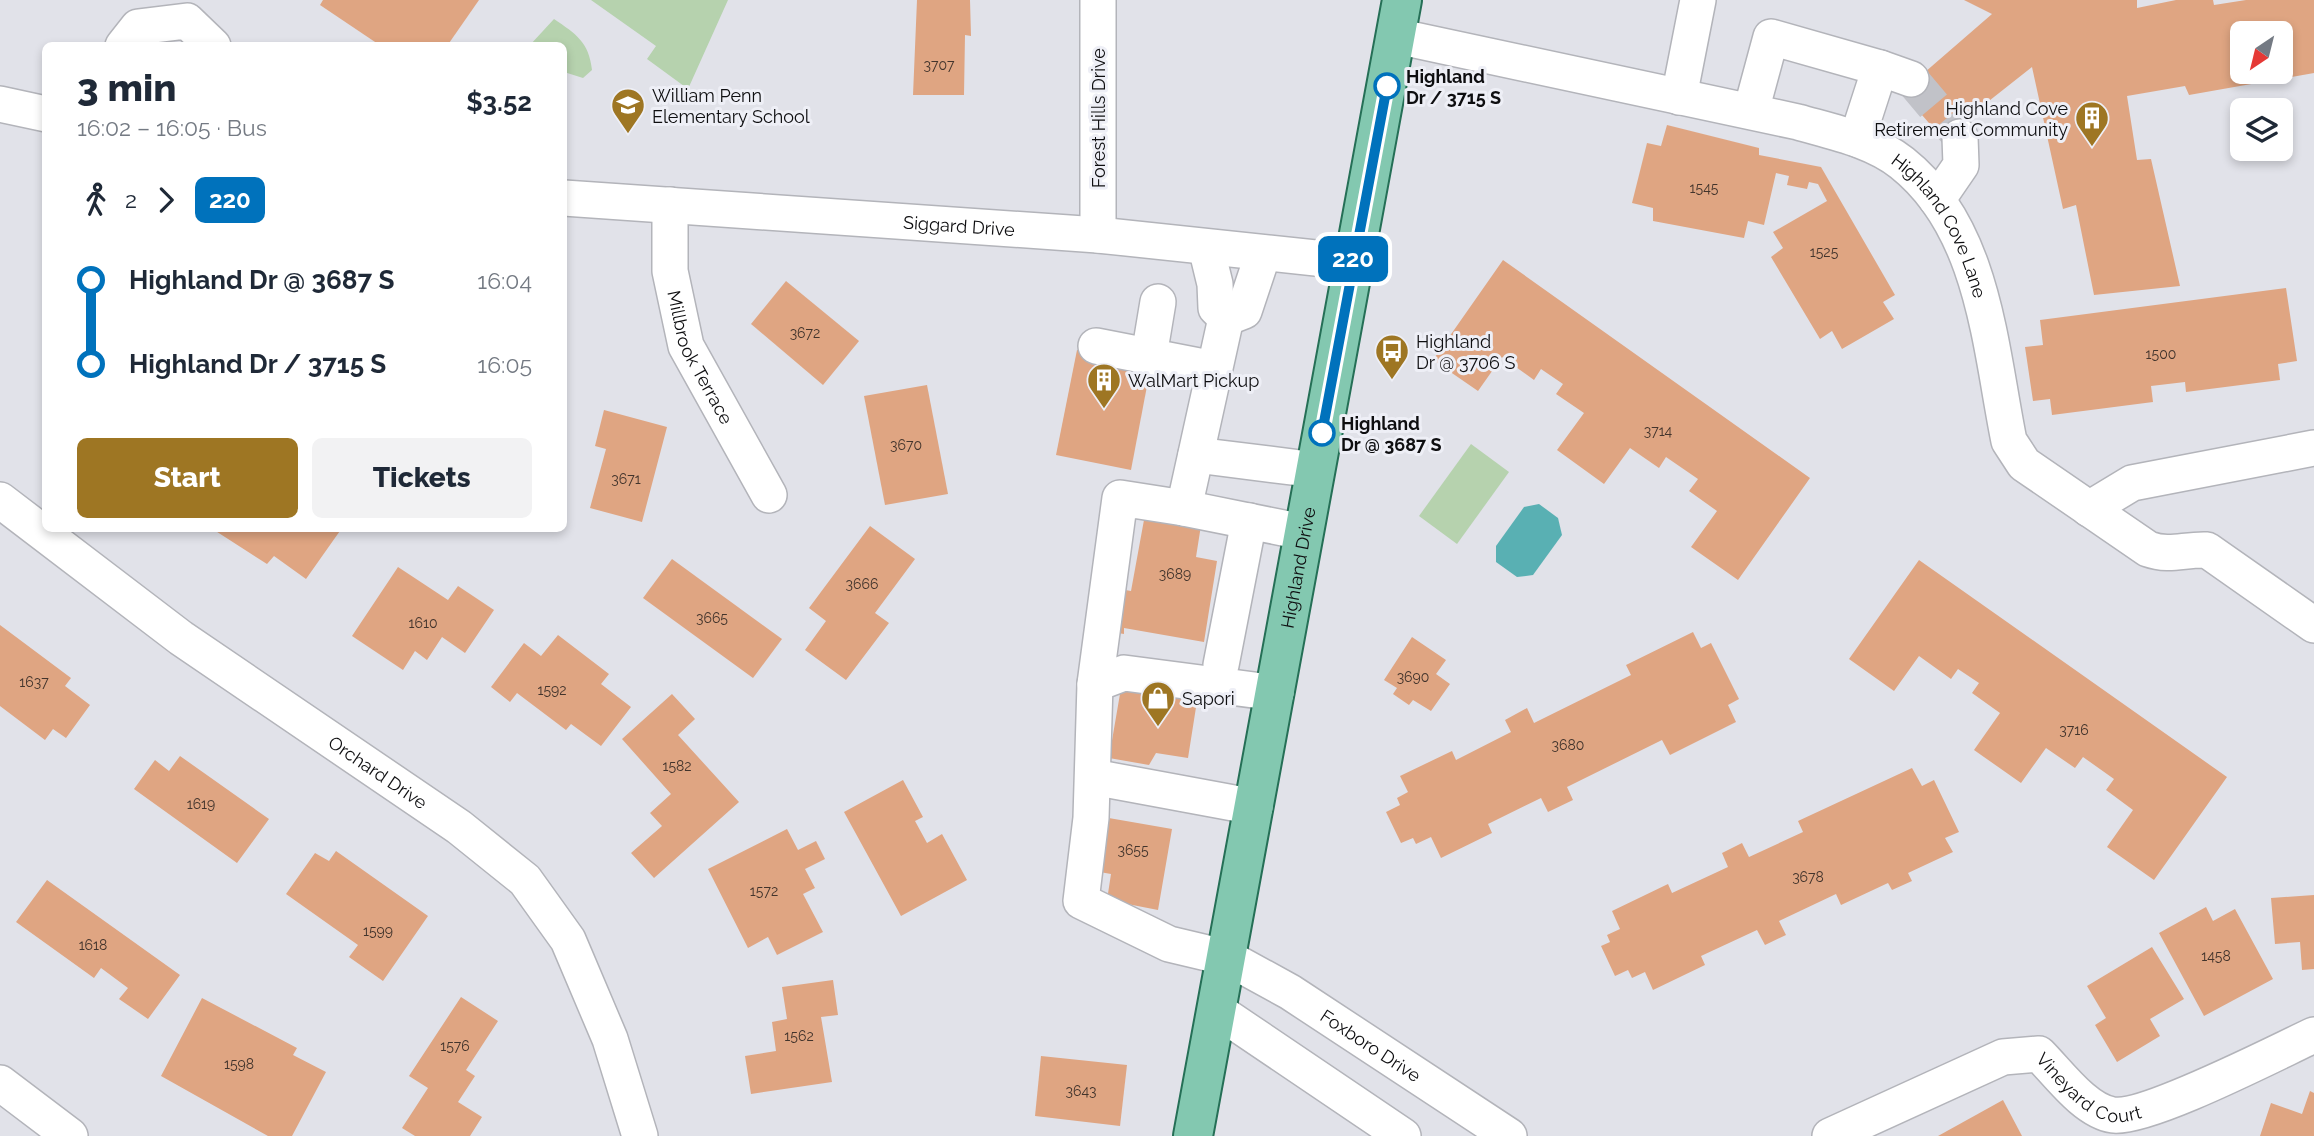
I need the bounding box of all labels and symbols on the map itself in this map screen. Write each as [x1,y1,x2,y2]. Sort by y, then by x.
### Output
north arrow [2230,21,2292,84]
street label: Forest Hills Drive [1088,48,1109,188]
house number: 3707 [924,57,955,73]
place label: Highland Dr / 3715 S [1406,66,1501,108]
marker: Highland Dr / 3715 S [1374,73,1400,99]
place label: William Penn Elementary School [652,85,810,127]
school or university icon: William Penn Elementary School [609,86,647,135]
place label: Highland Cove Retirement Community [1874,98,2068,140]
building icon: Highland Cove Retirement Community [2073,99,2111,148]
street label: Highland Cove Lane [1888,149,1991,301]
house number: 1545 [1690,180,1719,196]
street label: Siggard Drive [903,211,1016,240]
line badge: 220 [1313,236,1393,282]
house number: 1525 [1810,244,1839,260]
street label: Millbrook Terrace [664,288,738,428]
house number: 3672 [790,325,820,341]
place label: Highland Dr @ 3706 S [1416,331,1516,373]
bus stop icon: Highland Dr @ 3706 S [1373,332,1411,381]
house number: 1500 [2146,346,2176,362]
building icon: WalMart Pickup [1085,361,1123,410]
place label: WalMart Pickup [1128,370,1259,391]
place label: Highland Dr @ 3687 S [1341,413,1442,455]
marker: Highland Dr @ 3687 S [1309,420,1335,446]
house number: 3714 [1644,423,1673,439]
house number: 3670 [890,437,922,453]
house number: 3671 [611,471,641,487]
street label: Highland Drive [1276,505,1319,630]
house number: 3689 [1159,566,1191,582]
house number: 3666 [846,576,878,592]
house number: 3665 [696,610,728,626]
house number: 1610 [409,615,438,631]
house number: 3690 [1397,669,1429,685]
house number: 1637 [19,674,49,690]
shop icon: Sapori [1139,679,1177,728]
house number: 1592 [537,682,567,698]
place label: Sapori [1182,688,1235,709]
house number: 3716 [2059,722,2089,738]
street label: Orchard Drive [325,731,432,813]
house number: 3680 [1552,737,1584,753]
house number: 1582 [662,758,692,774]
house number: 1619 [187,796,215,812]
house number: 3655 [1117,842,1149,858]
house number: 3678 [1792,869,1824,885]
house number: 1572 [750,883,778,899]
house number: 1599 [363,923,393,939]
house number: 1618 [79,937,107,953]
house number: 1458 [2201,948,2231,964]
street label: Foxboro Drive [1317,1005,1425,1086]
house number: 1562 [784,1028,814,1044]
house number: 1576 [440,1038,470,1054]
street label: Vineyard Court [2032,1048,2143,1126]
house number: 1598 [224,1056,254,1072]
house number: 3643 [1065,1083,1097,1099]

